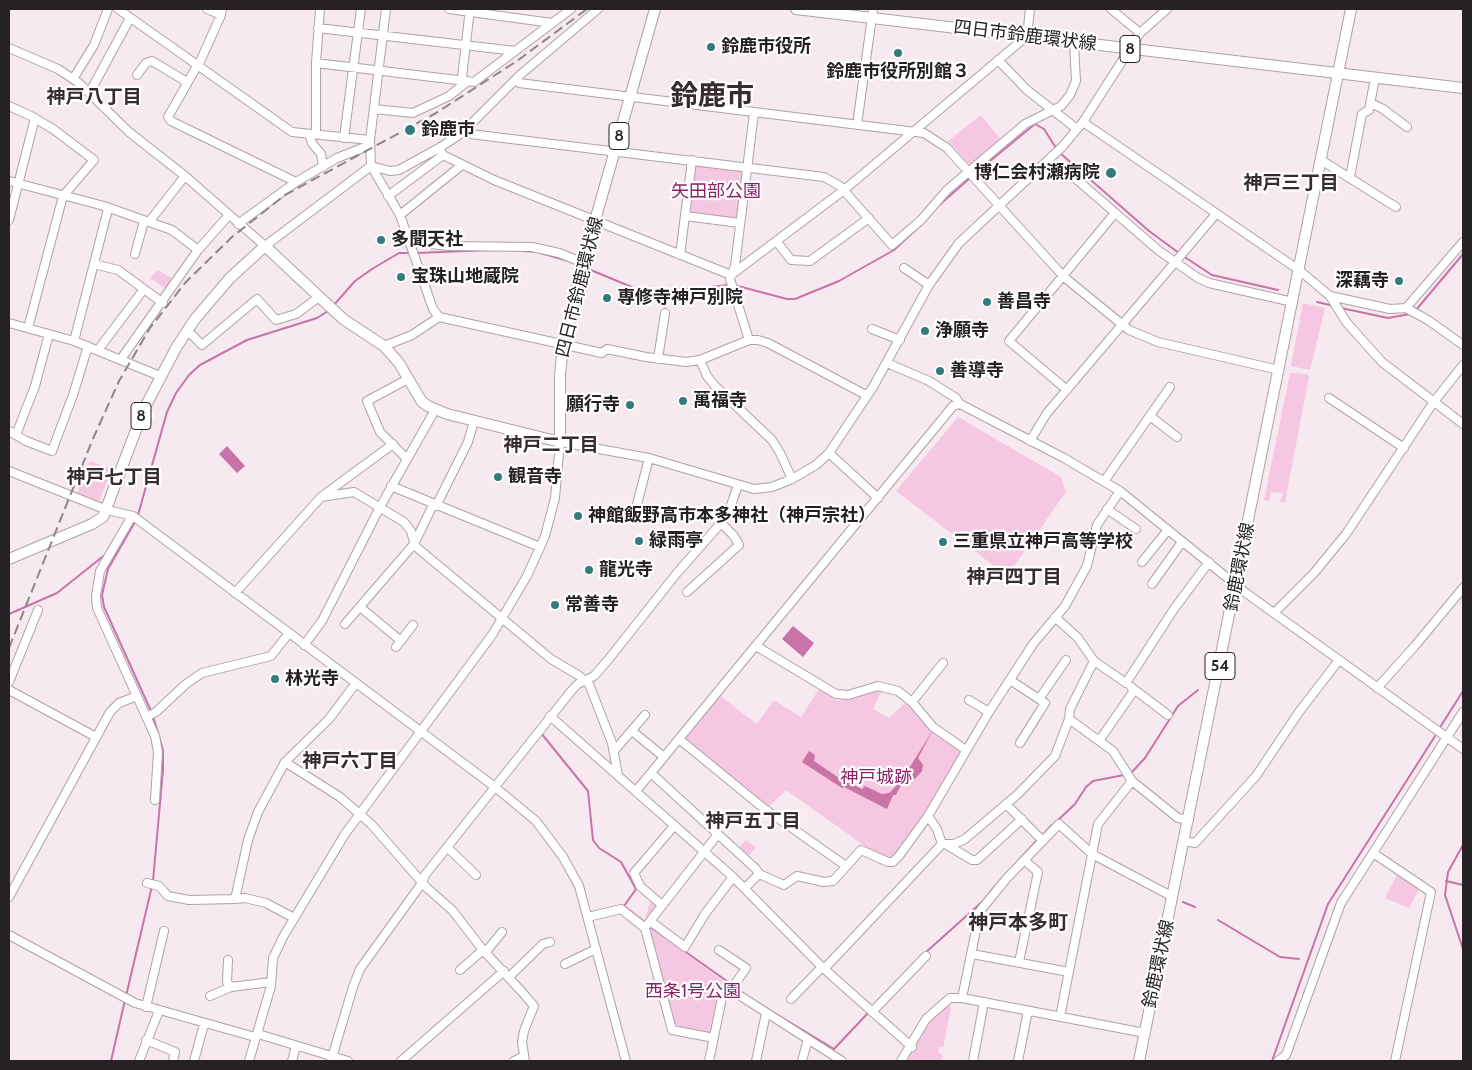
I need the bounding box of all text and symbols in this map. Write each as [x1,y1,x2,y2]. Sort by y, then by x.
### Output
street label: 四日市鈴鹿環状線 [952,17,1098,55]
place label: 鈴鹿市役所 [721,36,811,58]
road number: 8 [1120,36,1140,62]
marker: 鈴鹿市役所 [705,41,717,53]
marker: 鈴鹿市役所別館３ [892,47,904,59]
place label: 鈴鹿市役所別館３ [826,61,970,83]
district label: 鈴鹿市 [670,80,754,114]
district label: 神戸八丁目 [47,86,141,108]
place label: 鈴鹿市 [421,119,475,141]
road number: 8 [609,122,629,150]
marker: 鈴鹿市 [403,123,417,137]
place label: 博仁会村瀬病院 [974,162,1100,184]
marker: 博仁会村瀬病院 [1104,166,1118,180]
district label: 神戸三丁目 [1244,172,1338,194]
park label: 矢田部公園 [671,181,761,203]
street label: 四日市鈴鹿環状線 [552,215,608,359]
place label: 多聞天社 [391,229,463,251]
marker: 多聞天社 [375,234,387,246]
place label: 宝珠山地蔵院 [411,266,519,288]
place label: 深藕寺 [1335,270,1389,292]
marker: 宝珠山地蔵院 [395,271,407,283]
marker: 深藕寺 [1393,275,1405,287]
place label: 専修寺神戸別院 [617,287,743,309]
place label: 善昌寺 [997,291,1051,313]
marker: 専修寺神戸別院 [601,292,613,304]
marker: 善昌寺 [981,296,993,308]
place label: 浄願寺 [935,320,989,342]
marker: 浄願寺 [919,325,931,337]
place label: 善導寺 [950,360,1004,382]
marker: 善導寺 [934,365,946,377]
place label: 萬福寺 [693,390,747,412]
place label: 願行寺 [566,394,620,416]
marker: 萬福寺 [677,395,689,407]
marker: 願行寺 [624,399,636,411]
road number: 8 [131,402,151,430]
district label: 神戸二丁目 [504,434,598,456]
district label: 神戸七丁目 [67,466,161,488]
place label: 観音寺 [508,466,562,488]
marker: 観音寺 [492,471,504,483]
place label: 神館飯野高市本多神社（神戸宗社） [588,505,876,527]
marker: 神館飯野高市本多神社（神戸宗社） [572,510,584,522]
street label: 鈴鹿環状線 [1221,521,1259,613]
place label: 緑雨亭 [649,530,703,552]
place label: 三重県立神戸高等学校 [953,531,1133,553]
marker: 緑雨亭 [633,535,645,547]
marker: 三重県立神戸高等学校 [937,536,949,548]
place label: 龍光寺 [599,559,653,581]
marker: 龍光寺 [583,564,595,576]
district label: 神戸四丁目 [967,566,1061,588]
place label: 常善寺 [565,594,619,616]
marker: 常善寺 [549,599,561,611]
road number: 54 [1205,652,1235,679]
place label: 林光寺 [285,668,339,690]
marker: 林光寺 [269,673,281,685]
district label: 神戸六丁目 [303,750,397,772]
park label: 神戸城跡 [840,767,912,789]
district label: 神戸五丁目 [706,810,800,832]
district label: 神戸本多町 [968,911,1068,935]
street label: 鈴鹿環状線 [1139,918,1179,1010]
park label: 西条1号公園 [645,981,741,1003]

